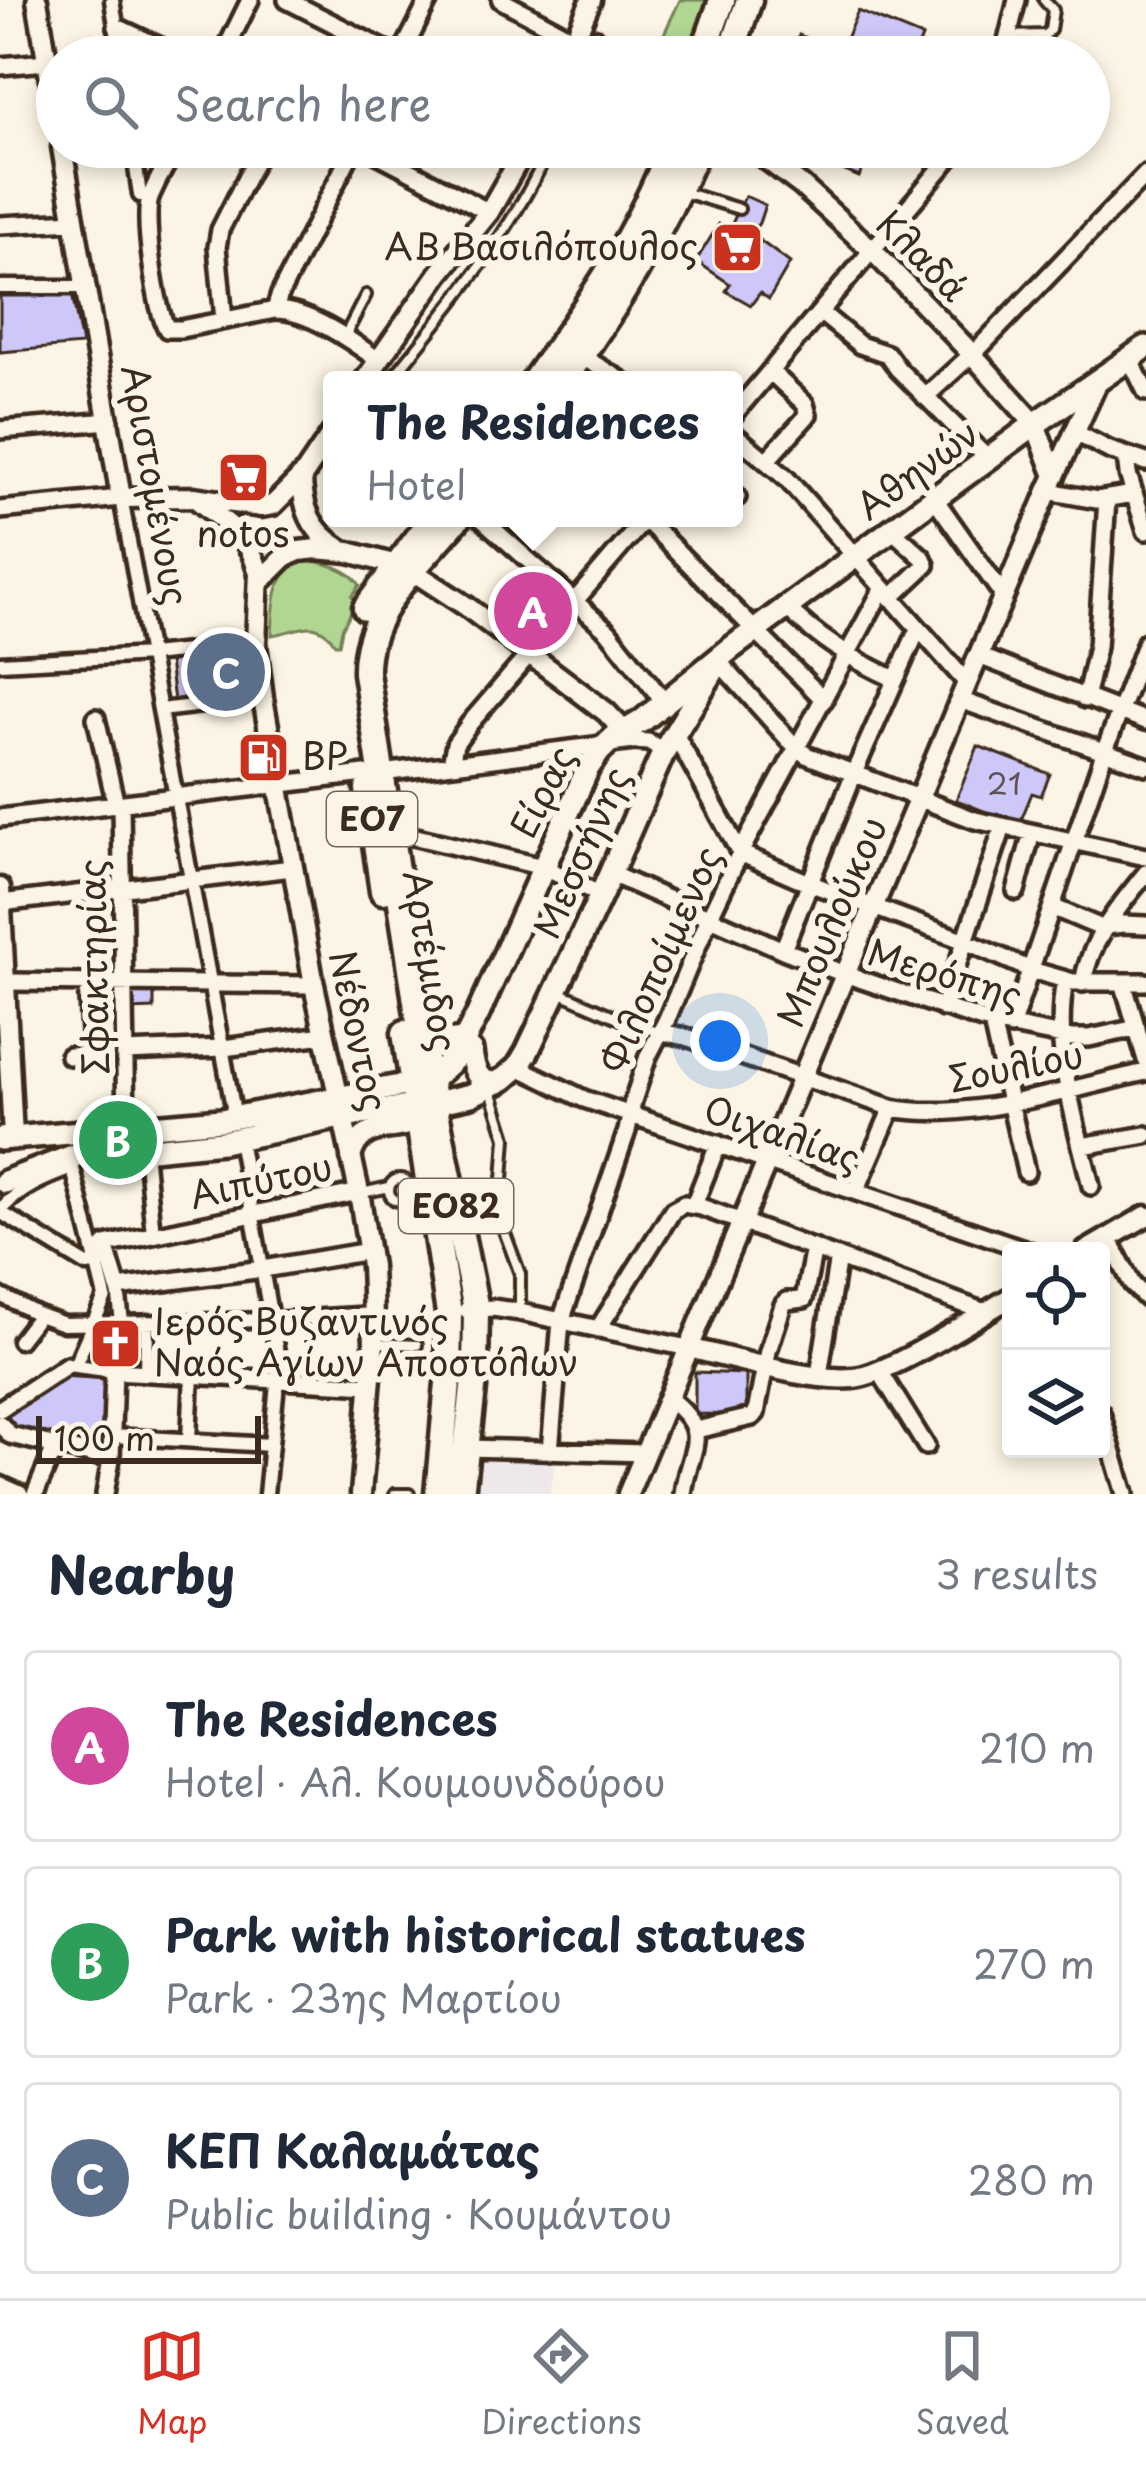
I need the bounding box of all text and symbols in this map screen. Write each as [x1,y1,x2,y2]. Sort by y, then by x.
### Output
search box [36,36,1110,168]
text: Search here [174,68,431,136]
icon: search [78,69,144,135]
street label: Κλαδά [865,196,982,313]
place label: ΑΒ Βασιλόπουλος [385,218,698,272]
supermarket icon: ΑΒ Βασιλόπουλος [709,219,765,275]
street label: Αριστομένους [109,360,205,609]
popup [323,371,743,527]
text: The Residences [367,386,699,454]
street label: Αθηνών [844,405,989,531]
supermarket icon: notos [215,450,271,506]
text: Hotel [367,454,466,513]
place label: notos [197,505,289,559]
pin: A [494,566,572,656]
pin: C [187,627,265,717]
place label: BP [302,728,348,782]
fuel station icon: BP [235,729,291,785]
street label: Είρας [495,736,587,847]
street label: Μεσσήνης [518,758,642,947]
house number: 21 [987,760,1021,805]
road number: ΕΟ7 [327,792,417,846]
street label: Μπουλούκου [762,808,899,1035]
street label: Φιλοποίμενος [585,837,733,1081]
street label: Σφακτηρίας [63,859,121,1075]
street label: Αρτέμιδος [391,866,473,1055]
street label: Μερόπης [862,923,1029,1021]
street label: Νέδοντος [317,945,403,1116]
your location [690,1011,750,1071]
street label: Σουλίου [944,1026,1087,1104]
street label: Οιχαλίας [697,1080,868,1184]
pin: B [79,1095,157,1185]
street label: Αιπύτου [184,1138,337,1220]
road number: ΕΟ82 [399,1179,513,1233]
map controls [1002,1242,1110,1458]
button: locate [1002,1242,1110,1350]
place label: Ιερός Βυζαντινός Ναός Αγίων Αποστόλων [154,1293,579,1388]
church icon: Ιερός Βυζαντινός Ναός Αγίων Αποστόλων [87,1315,143,1371]
button: layers [1002,1350,1110,1458]
scale bar [36,1410,261,1463]
text: 100 m [54,1412,155,1462]
text: Nearby [48,1534,235,1611]
text: 3 results [935,1543,1098,1602]
text: The Residences [165,1683,498,1751]
text: A [75,1717,105,1776]
text: 210 m [979,1717,1095,1776]
text: Hotel · Αλ. Κουμουνδούρου [165,1751,666,1810]
text: Park with historical statues [165,1899,806,1967]
text: B [77,1933,103,1992]
text: 270 m [973,1933,1095,1992]
text: Park · 23ης Μαρτίου [165,1967,562,2026]
text: ΚΕΠ Καλαμάτας [165,2115,540,2183]
text: C [75,2149,105,2208]
text: 280 m [968,2149,1095,2208]
text: Public building · Κουμάντου [165,2183,672,2242]
tab: Map [137,2323,207,2445]
tab: Directions [481,2323,642,2445]
tab: Saved [915,2323,1009,2445]

